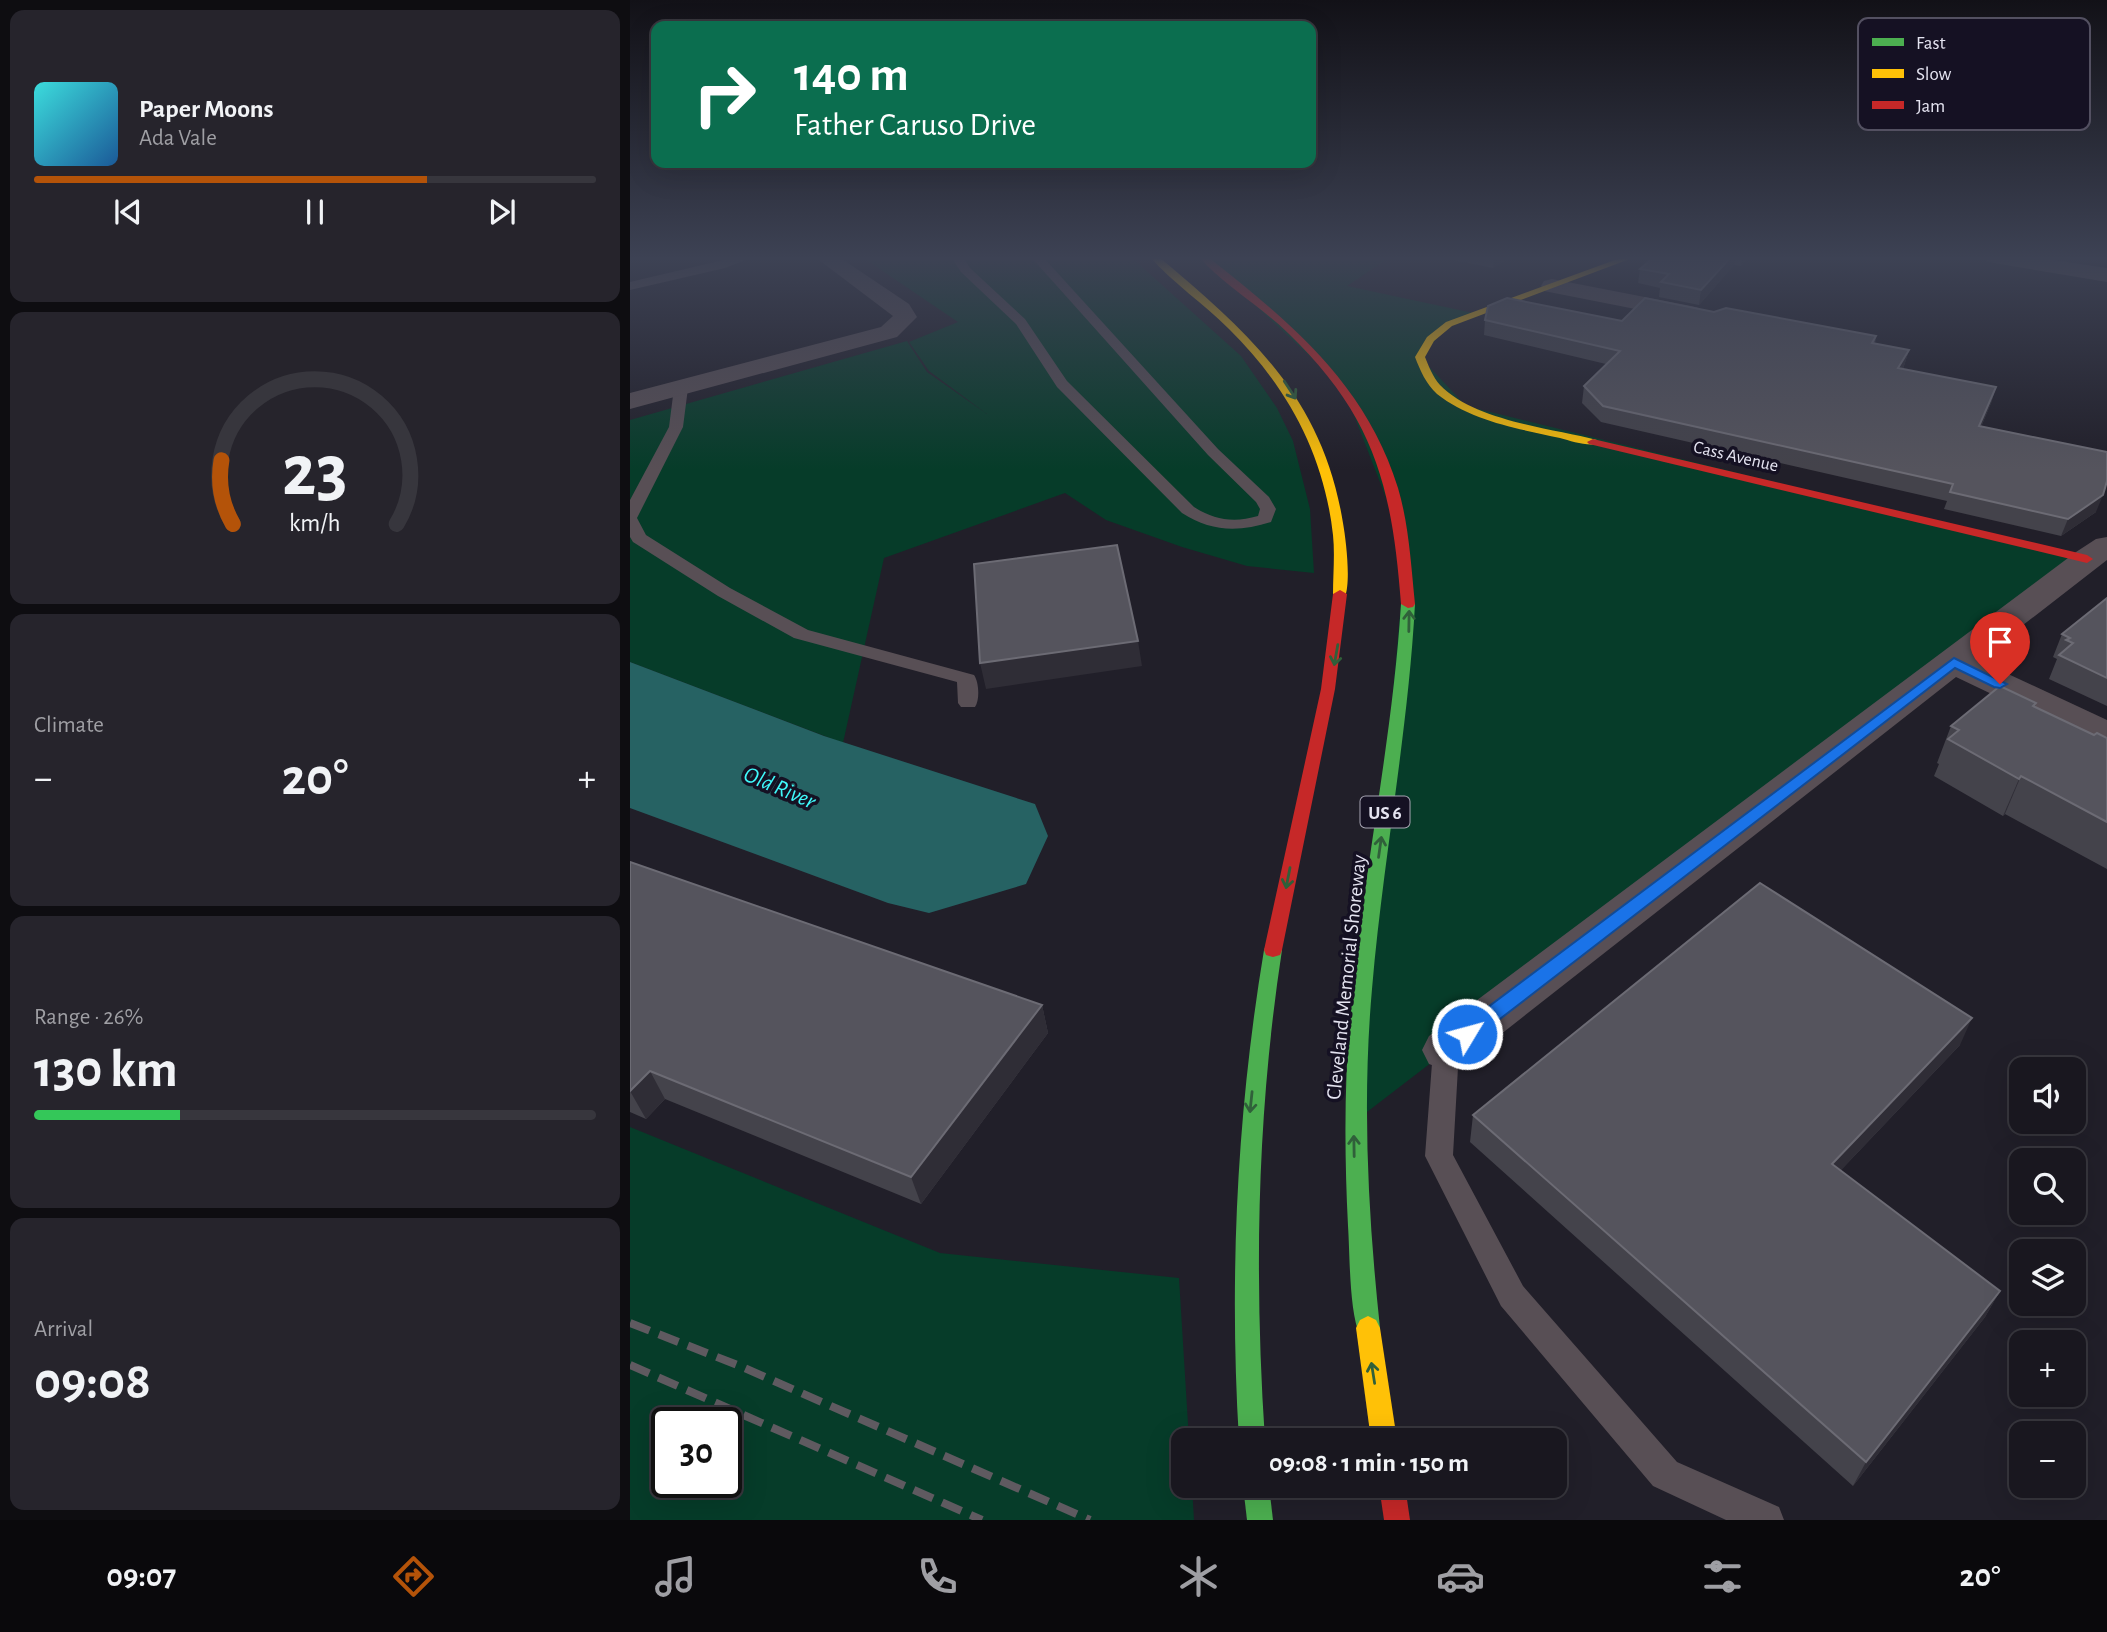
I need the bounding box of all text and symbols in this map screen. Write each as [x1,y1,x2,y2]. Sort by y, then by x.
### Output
legend [1858,18,2090,130]
text: Fast [1916,34,1946,53]
icon: right [679,49,770,140]
text: 140 m [794,51,909,100]
text: Slow [1916,65,1952,84]
text: Paper Moons [139,96,274,122]
text: Jam [1916,97,1945,116]
text: Father Caruso Drive [794,109,1036,141]
text: Ada Vale [139,127,217,150]
icon: previous [109,193,147,231]
icon: pause [296,193,334,231]
icon: next [483,193,521,231]
one-way arrow [1283,379,1297,399]
text: 23 [282,436,348,509]
street label: Cass Avenue [1692,438,1780,475]
text: km/h [289,511,341,536]
one-way arrow [1402,610,1416,633]
pin [1970,612,2030,684]
icon: arrive [1981,623,2019,661]
one-way arrow [1329,643,1342,666]
text: Climate [34,714,104,737]
text: 20° [282,752,348,804]
text: − [34,760,52,798]
text: + [578,760,596,798]
water label: Old River [740,763,819,814]
road number: US 6 [1360,796,1410,828]
one-way arrow [1374,836,1387,859]
street label: Cleveland Memorial Shoreway [1323,853,1370,1101]
one-way arrow [1281,866,1294,889]
position arrow [1430,997,1504,1071]
text: Range · 26% [34,1006,143,1029]
text: 130 km [34,1044,178,1096]
map controls [2009,1057,2086,1498]
button: sound [2009,1057,2086,1134]
one-way arrow [1244,1090,1257,1113]
one-way arrow [1347,1135,1361,1158]
button: search [2009,1148,2086,1225]
button: layers [2009,1239,2086,1316]
text: Arrival [34,1318,93,1341]
button: + [2009,1330,2086,1407]
text: 09:08 [34,1356,151,1408]
one-way arrow [1366,1362,1379,1385]
speed limit sign: 30 [651,1407,742,1498]
button: − [2009,1421,2086,1498]
text: 09:08 · 1 min · 150 m [1269,1450,1469,1476]
icon: directions [389,1552,438,1601]
icon: music [651,1552,700,1601]
icon: phone [913,1552,962,1601]
icon: climate [1174,1552,1223,1601]
icon: car [1436,1552,1485,1601]
icon: filters [1698,1552,1747,1601]
text: 09:07 [106,1560,176,1592]
text: 20° [1959,1560,2001,1592]

